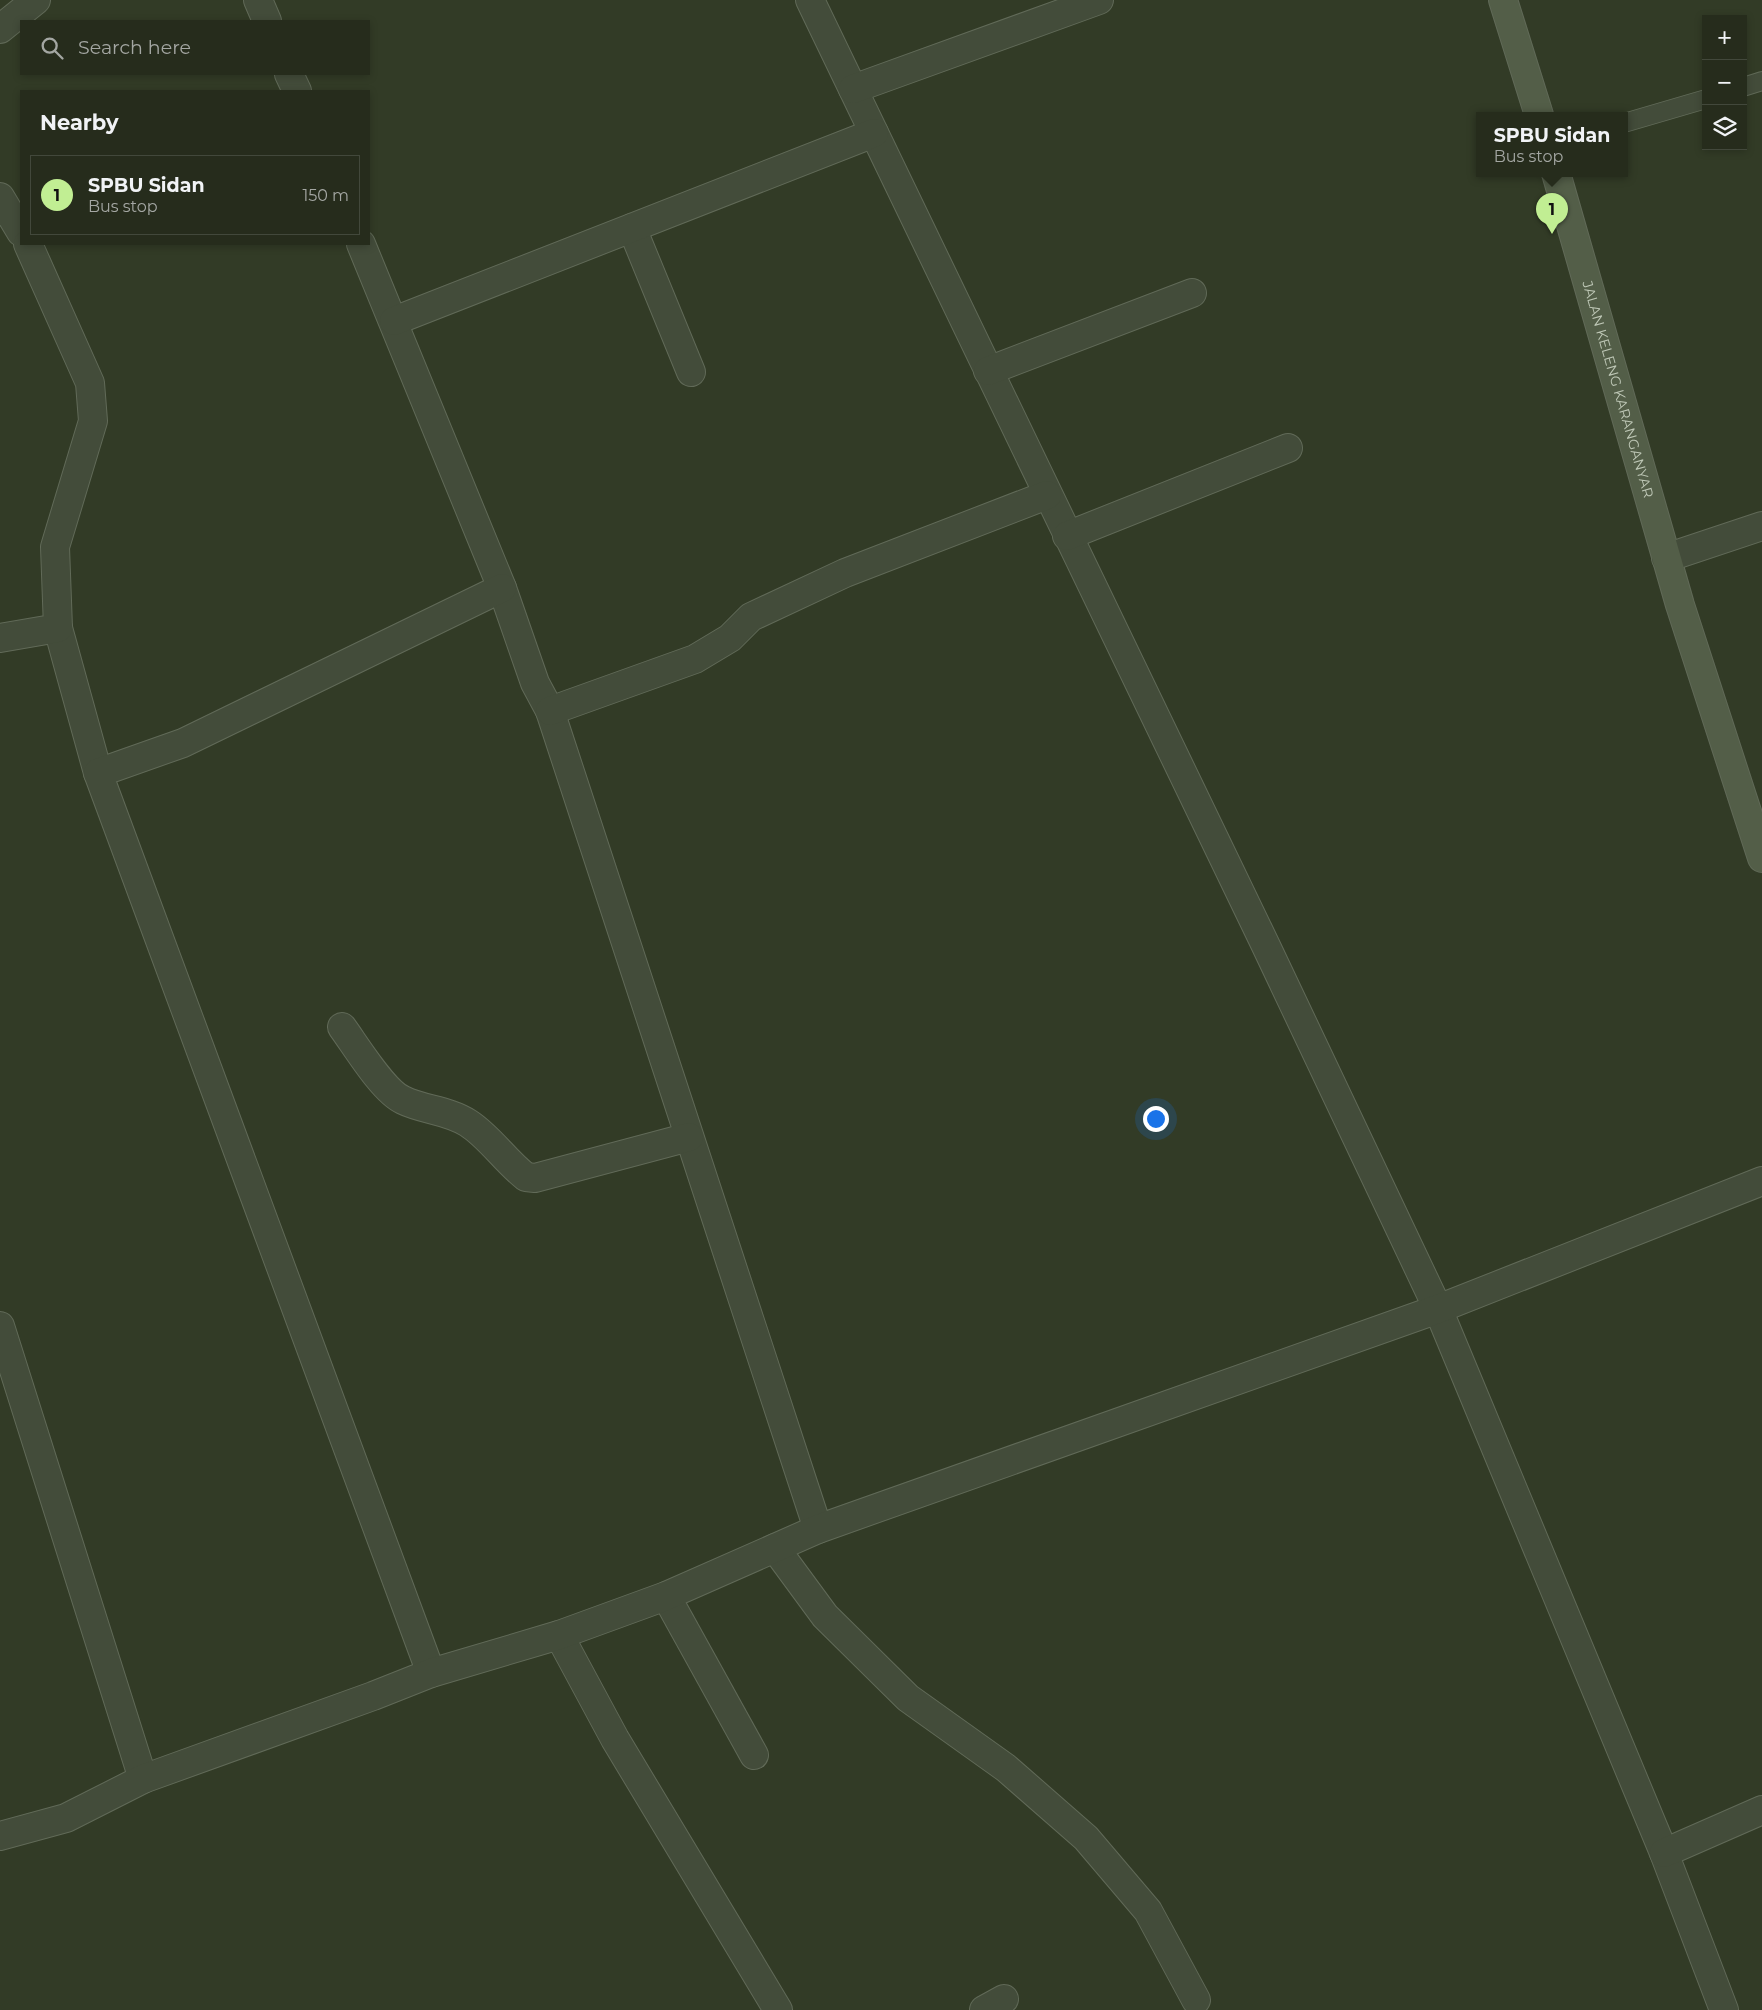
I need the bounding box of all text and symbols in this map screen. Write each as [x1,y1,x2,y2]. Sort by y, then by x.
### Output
map controls [1702,15,1747,150]
button: + [1702,15,1747,60]
search box [20,20,370,75]
icon: search [38,34,66,62]
text: Search here [78,36,191,59]
button: − [1702,60,1747,105]
button: layers [1702,105,1747,150]
text: Nearby [40,110,119,135]
popup [1476,112,1628,177]
text: SPBU Sidan [1494,124,1610,147]
text: Bus stop [1494,147,1563,166]
text: SPBU Sidan [88,174,205,197]
text: 1 [54,186,60,205]
text: 150 m [302,186,349,205]
pin: 1 [1536,193,1568,234]
text: Bus stop [88,197,158,216]
street label: JALAN KELENG KARANGANYAR [1578,278,1658,500]
your location [1143,1106,1169,1132]

